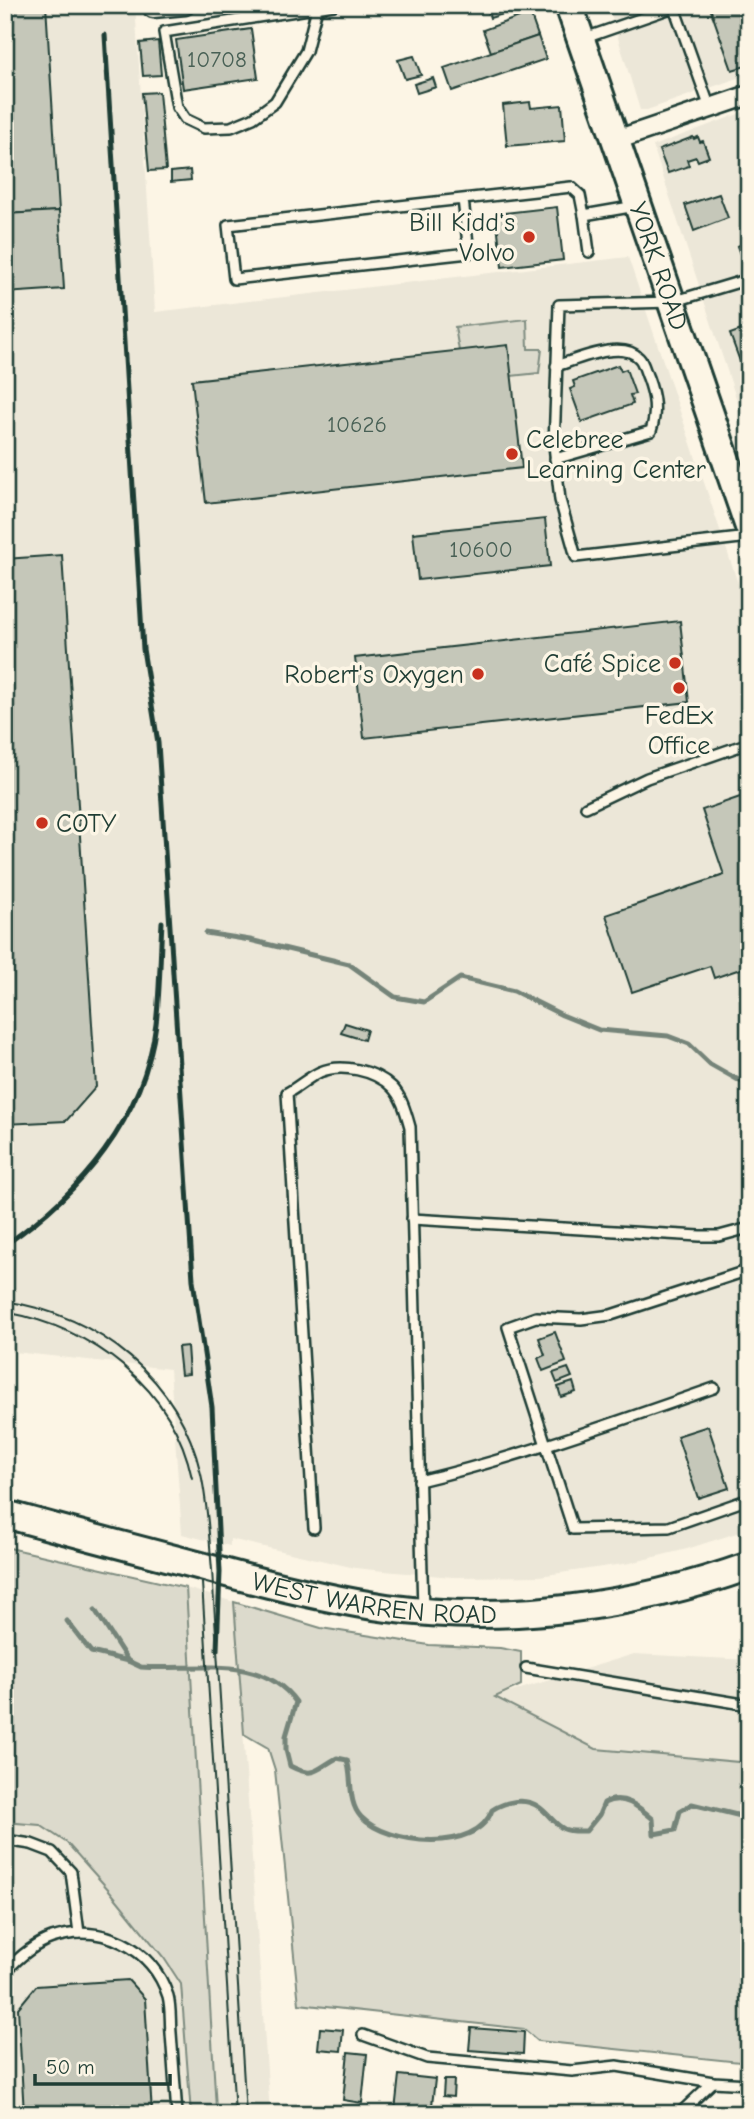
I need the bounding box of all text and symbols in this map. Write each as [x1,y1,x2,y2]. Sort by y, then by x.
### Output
house number: 10708 [187,46,247,73]
street label: YORK ROAD [622,198,694,334]
place label: Bill Kidd's Volvo [409,208,515,268]
marker: Bill Kidd's Volvo [521,229,537,245]
house number: 10626 [327,411,387,438]
place label: Celebree Learning Center [526,425,707,485]
marker: Celebree Learning Center [504,446,520,462]
house number: 10600 [449,536,513,563]
place label: Café Spice [544,649,661,679]
marker: Café Spice [667,655,683,671]
place label: Robert's Oxygen [284,660,464,690]
marker: Robert's Oxygen [470,666,486,682]
marker: FedEx Office [671,680,687,696]
place label: FedEx Office [645,701,714,761]
place label: COTY [56,809,117,839]
marker: COTY [34,815,50,831]
street label: WEST WARREN ROAD [249,1566,497,1630]
scale bar [35,2042,170,2086]
text: 50 m [46,2055,95,2079]

